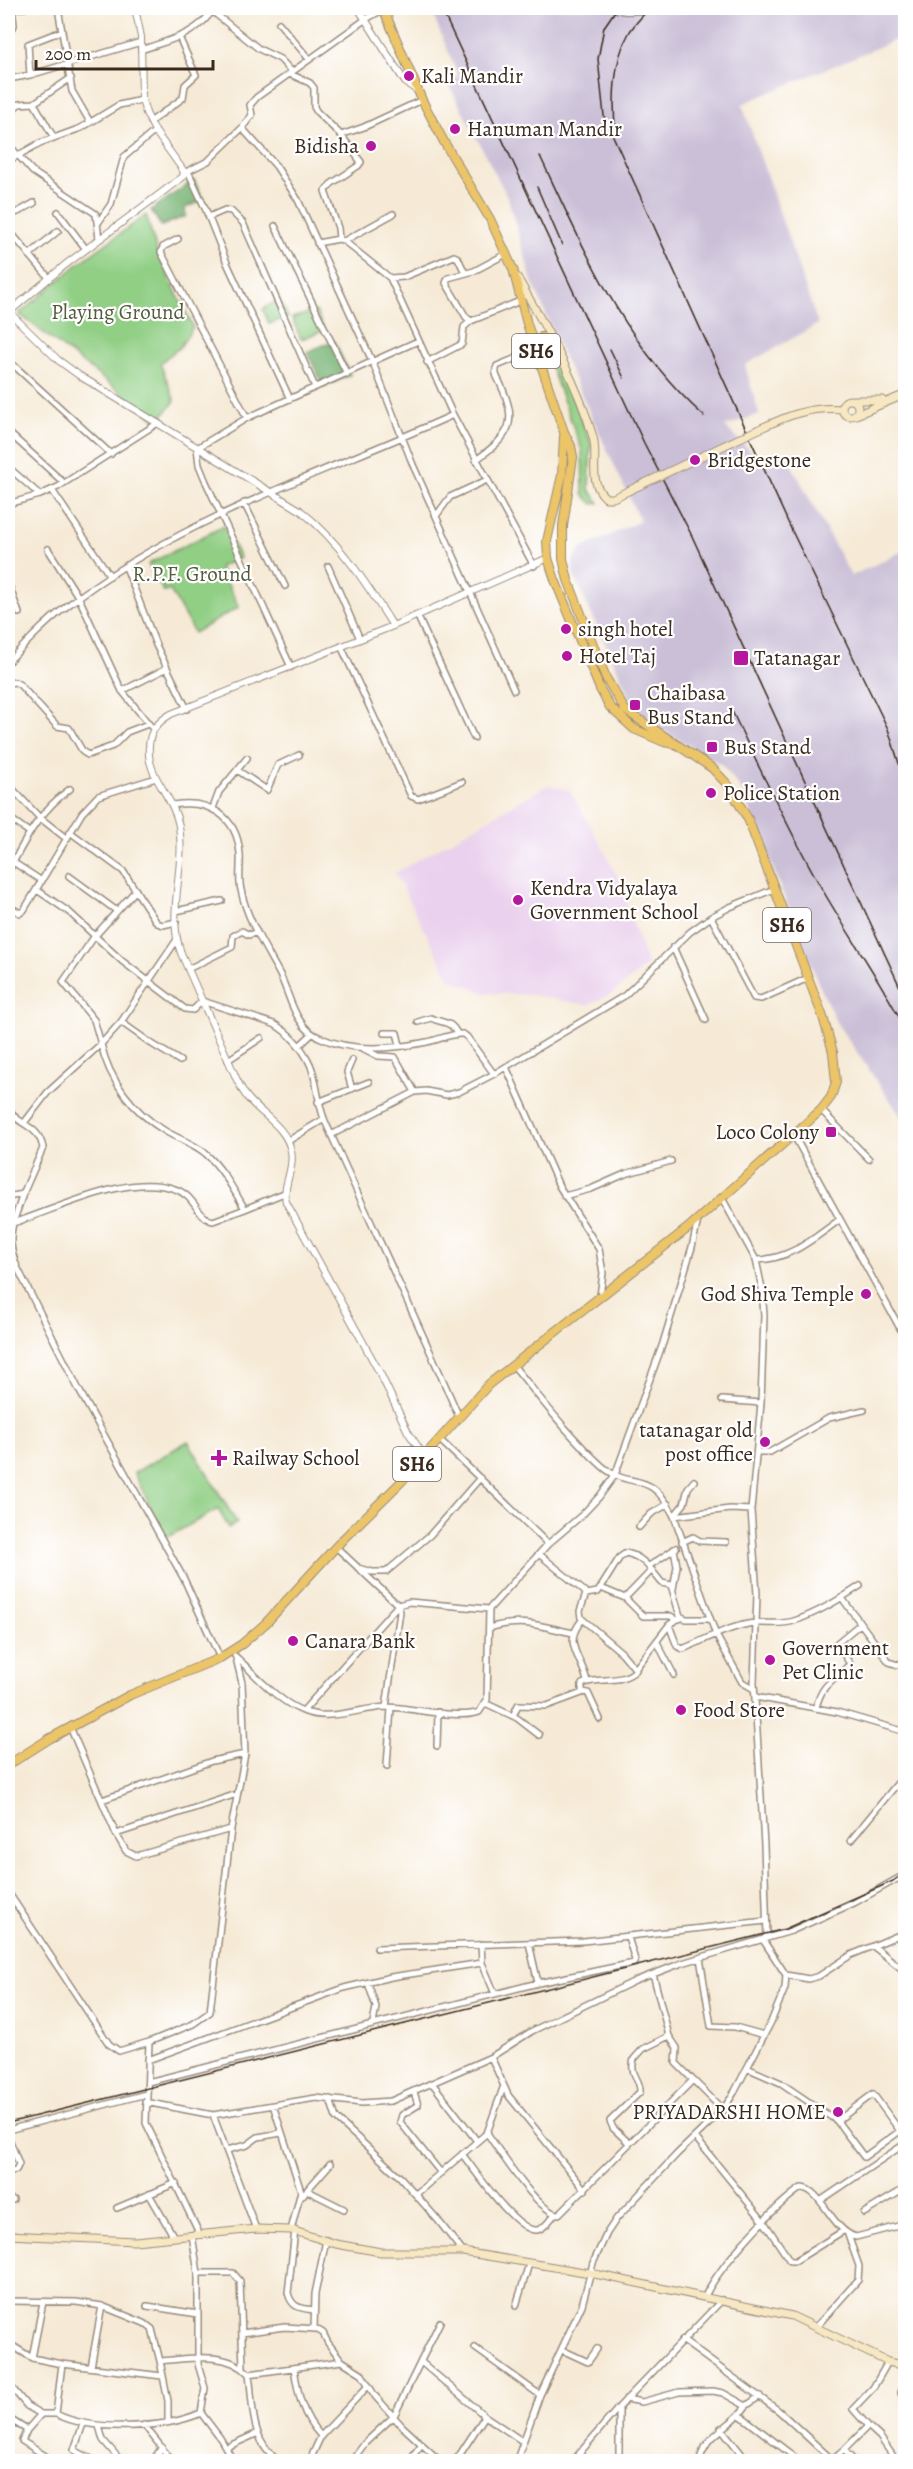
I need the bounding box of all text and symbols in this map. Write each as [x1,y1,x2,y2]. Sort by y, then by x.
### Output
scale bar [36,33,213,71]
text: 200 m [45,42,91,66]
place label: Kali Mandir [421,62,523,90]
marker: Kali Mandir [402,69,416,83]
place label: Hanuman Mandir [467,115,622,143]
marker: Hanuman Mandir [448,122,462,136]
place label: Bidisha [294,132,359,160]
marker: Bidisha [364,139,378,153]
park label: Playing Ground [51,298,186,326]
road number: SH6 [512,334,560,368]
place label: Bridgestone [707,446,811,474]
marker: Bridgestone [688,453,702,467]
park label: R.P.F. Ground [132,560,252,588]
place label: singh hotel [578,615,673,643]
marker: singh hotel [559,622,573,636]
place label: Hotel Taj [579,642,656,670]
place label: Tatanagar [754,644,840,672]
marker: Hotel Taj [560,649,574,663]
marker: Tatanagar [732,649,750,667]
place label: Chaibasa Bus Stand [647,679,735,731]
marker: Chaibasa Bus Stand [628,698,642,712]
place label: Bus Stand [724,733,812,761]
marker: Bus Stand [705,740,719,754]
place label: Police Station [723,779,840,807]
marker: Police Station [704,786,718,800]
place label: Kendra Vidyalaya Government School [530,874,698,926]
marker: Kendra Vidyalaya Government School [511,893,525,907]
road number: SH6 [763,908,811,942]
place label: Loco Colony [715,1118,820,1146]
marker: Loco Colony [824,1125,838,1139]
place label: God Shiva Temple [701,1280,854,1308]
marker: God Shiva Temple [859,1287,873,1301]
place label: tatanagar old post office [639,1416,754,1468]
marker: tatanagar old post office [758,1435,772,1449]
place label: Railway School [232,1444,360,1472]
road number: SH6 [393,1447,441,1481]
marker: Railway School [210,1449,228,1467]
place label: Canara Bank [305,1627,416,1655]
marker: Canara Bank [286,1634,300,1648]
place label: Government Pet Clinic [782,1634,889,1686]
marker: Government Pet Clinic [763,1653,777,1667]
place label: Food Store [693,1696,785,1724]
marker: Food Store [674,1703,688,1717]
place label: PRIYADARSHI HOME [632,2098,826,2126]
marker: PRIYADARSHI HOME [831,2105,845,2119]

